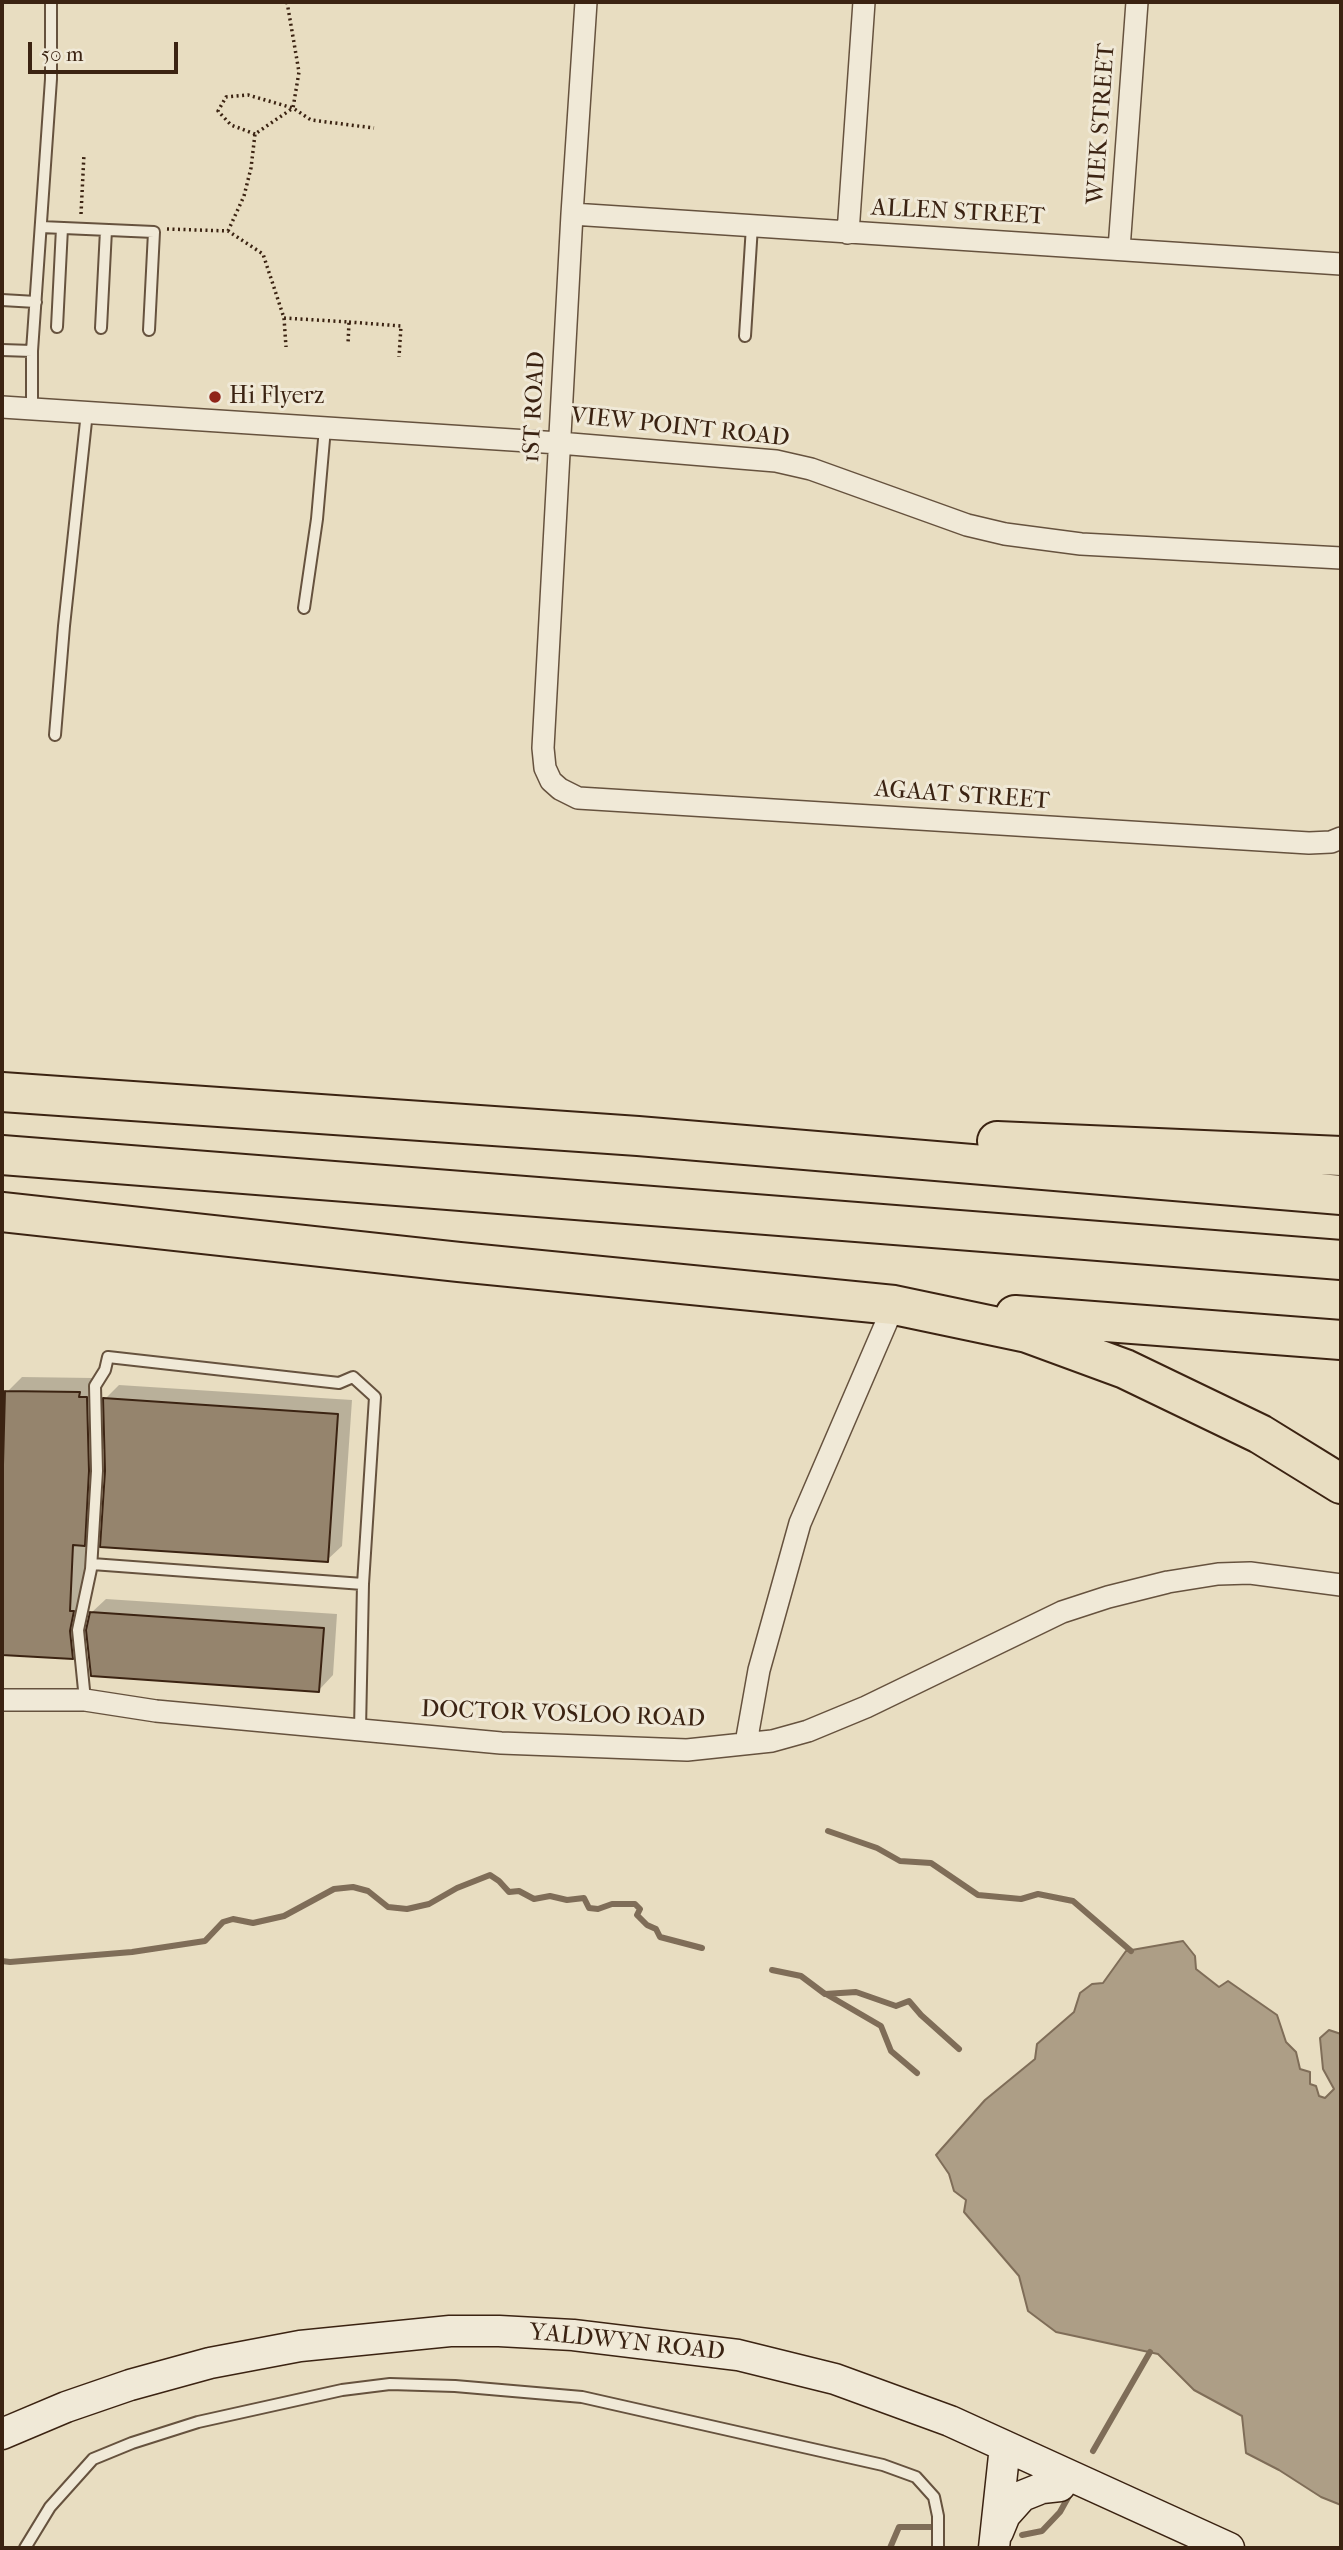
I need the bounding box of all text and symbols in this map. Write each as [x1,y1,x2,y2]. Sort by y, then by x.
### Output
scale bar [32,28,182,72]
text: 50 m [41,42,84,66]
street label: WIEK STREET [1082,42,1122,206]
street label: ALLEN STREET [870,194,1046,232]
street label: 1ST ROAD [518,351,552,463]
place label: Hi Flyerz [229,383,324,411]
marker: Hi Flyerz [207,389,223,405]
street label: VIEW POINT ROAD [569,402,791,454]
street label: AGAAT STREET [874,776,1050,816]
street label: DOCTOR VOSLOO ROAD [420,1696,706,1734]
street label: YALDWYN ROAD [528,2318,726,2368]

